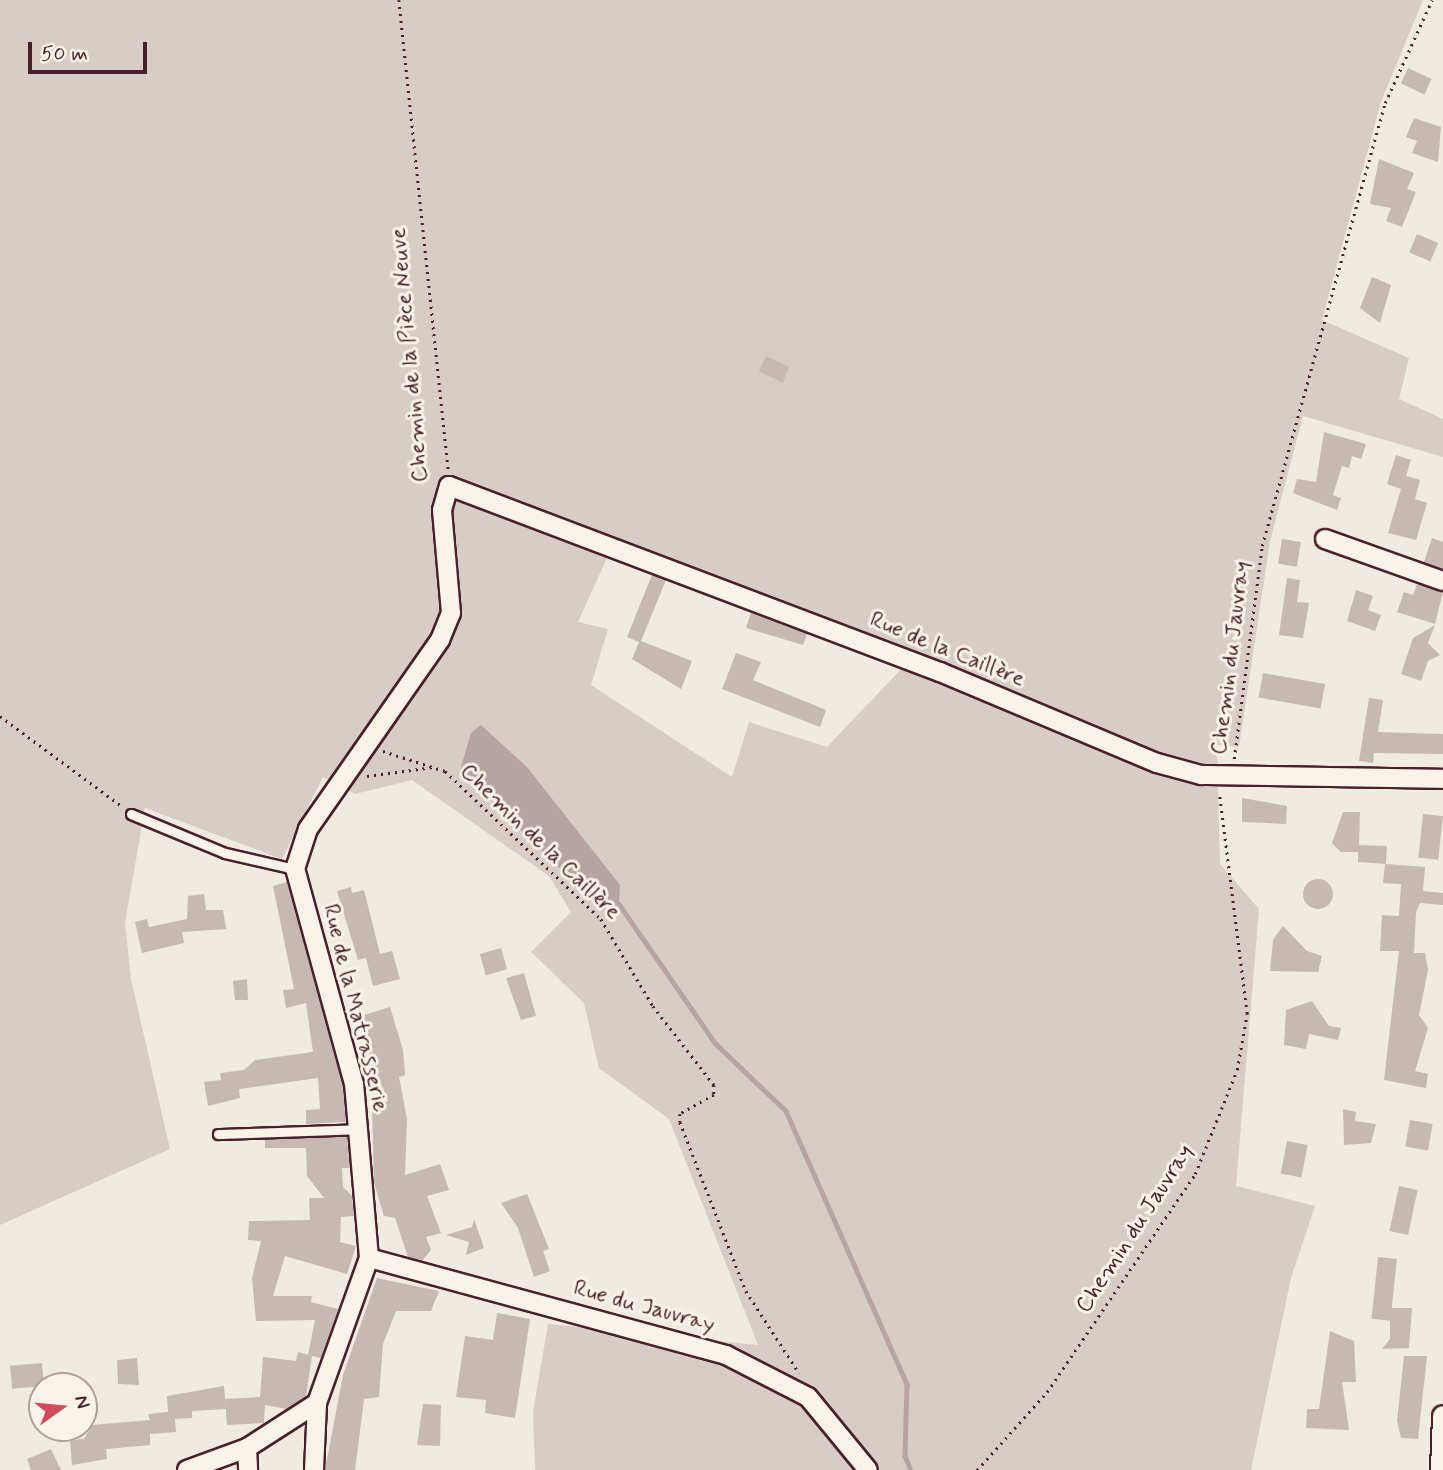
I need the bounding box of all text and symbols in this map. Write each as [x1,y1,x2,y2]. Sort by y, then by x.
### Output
scale bar [32,28,150,72]
text: 50 m [41,40,88,68]
street label: Chemin de la Pièce Neuve [385,229,435,481]
street label: Chemin du Jauvray [1205,560,1257,756]
street label: Rue de la Caillère [865,606,1029,694]
street label: Chemin de la Caillère [453,758,627,926]
street label: Rue de la Matrasserie [316,902,394,1114]
street label: Chemin du Jauvray [1071,1140,1199,1318]
street label: Rue du Jauvray [570,1275,718,1339]
north arrow [28,1372,98,1442]
text: N [68,1393,96,1411]

